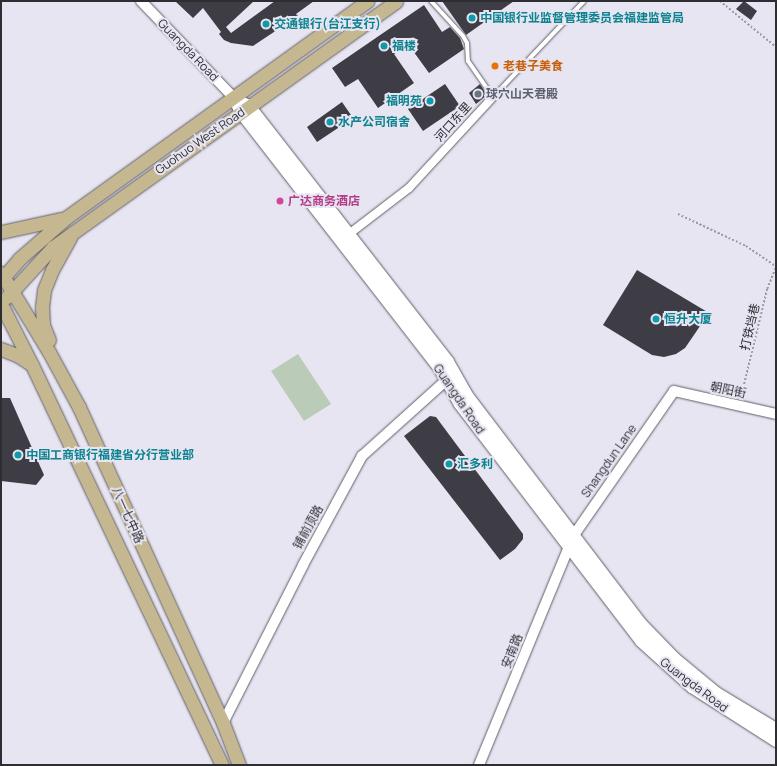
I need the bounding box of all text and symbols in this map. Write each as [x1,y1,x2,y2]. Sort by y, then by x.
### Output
place label: 中国银行业监督管理委员会福建监管局 [480,11,684,25]
marker: 中国银行业监督管理委员会福建监管局 [467,13,477,23]
street label: Guangda Road [155,16,221,84]
place label: 交通银行(台江支行) [274,17,381,31]
marker: 交通银行(台江支行) [261,19,271,29]
place label: 福楼 [392,39,416,53]
marker: 福楼 [379,41,389,51]
place label: 老巷子美食 [503,59,563,73]
marker: 老巷子美食 [490,61,500,71]
place label: 球穴山天君殿 [486,87,558,101]
marker: 球穴山天君殿 [473,89,483,99]
place label: 福明苑 [386,94,422,108]
marker: 福明苑 [425,96,435,106]
street label: 河口东里 [432,99,474,145]
street label: Guohuo West Road [152,105,248,177]
place label: 水产公司宿舍 [338,115,410,129]
marker: 水产公司宿舍 [325,117,335,127]
place label: 广达商务酒店 [288,194,360,208]
marker: 广达商务酒店 [275,196,285,206]
street label: 打铁垱巷 [738,302,762,352]
place label: 恒升大厦 [664,312,712,326]
marker: 恒升大厦 [651,314,661,324]
street label: Guangda Road [430,361,488,437]
street label: 朝阳街 [709,379,747,401]
street label: Shangdun Lane [578,422,640,500]
place label: 中国工商银行福建省分行营业部 [26,448,194,462]
marker: 中国工商银行福建省分行营业部 [13,450,23,460]
place label: 汇多利 [457,457,493,471]
marker: 汇多利 [444,459,454,469]
street label: 八一七中路 [109,485,147,545]
street label: 铺前顶路 [290,503,326,551]
street label: 安南路 [499,632,525,670]
street label: Guangda Road [657,655,731,715]

